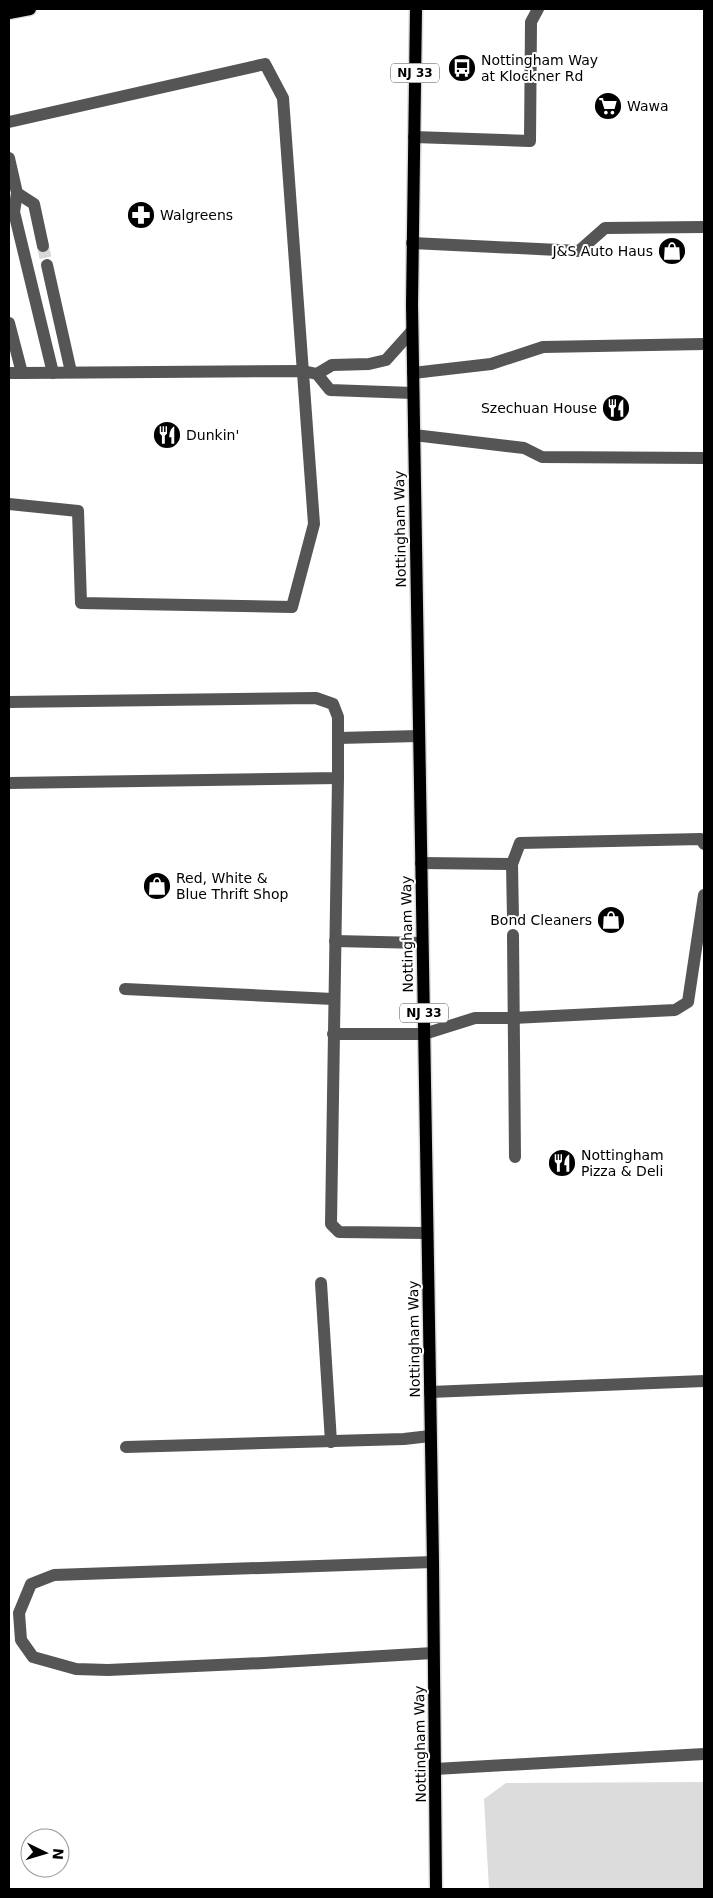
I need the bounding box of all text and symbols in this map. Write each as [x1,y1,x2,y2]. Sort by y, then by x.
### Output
place label: Nottingham Way at Klockner Rd [481,52,598,84]
bus stop icon: Nottingham Way at Klockner Rd [447,53,477,83]
road number: NJ 33 [391,64,439,82]
supermarket icon: Wawa [593,91,623,121]
place label: Wawa [627,98,669,114]
pharmacy icon: Walgreens [126,200,156,230]
place label: Walgreens [160,207,233,223]
shop icon: J&S Auto Haus [657,236,687,266]
place label: J&S Auto Haus [551,243,653,259]
restaurant icon: Szechuan House [601,393,631,423]
place label: Szechuan House [481,400,597,416]
restaurant icon: Dunkin' [152,420,182,450]
place label: Dunkin' [186,427,239,443]
street label: Nottingham Way [391,470,409,588]
place label: Red, White & Blue Thrift Shop [176,870,288,902]
shop icon: Red, White & Blue Thrift Shop [142,871,172,901]
street label: Nottingham Way [398,875,416,993]
shop icon: Bond Cleaners [596,905,626,935]
place label: Bond Cleaners [490,912,592,928]
road number: NJ 33 [400,1004,448,1022]
place label: Nottingham Pizza & Deli [581,1147,664,1179]
restaurant icon: Nottingham Pizza & Deli [547,1148,577,1178]
street label: Nottingham Way [405,1280,423,1398]
street label: Nottingham Way [411,1685,429,1803]
north arrow [20,1828,70,1878]
text: N [49,1848,66,1861]

